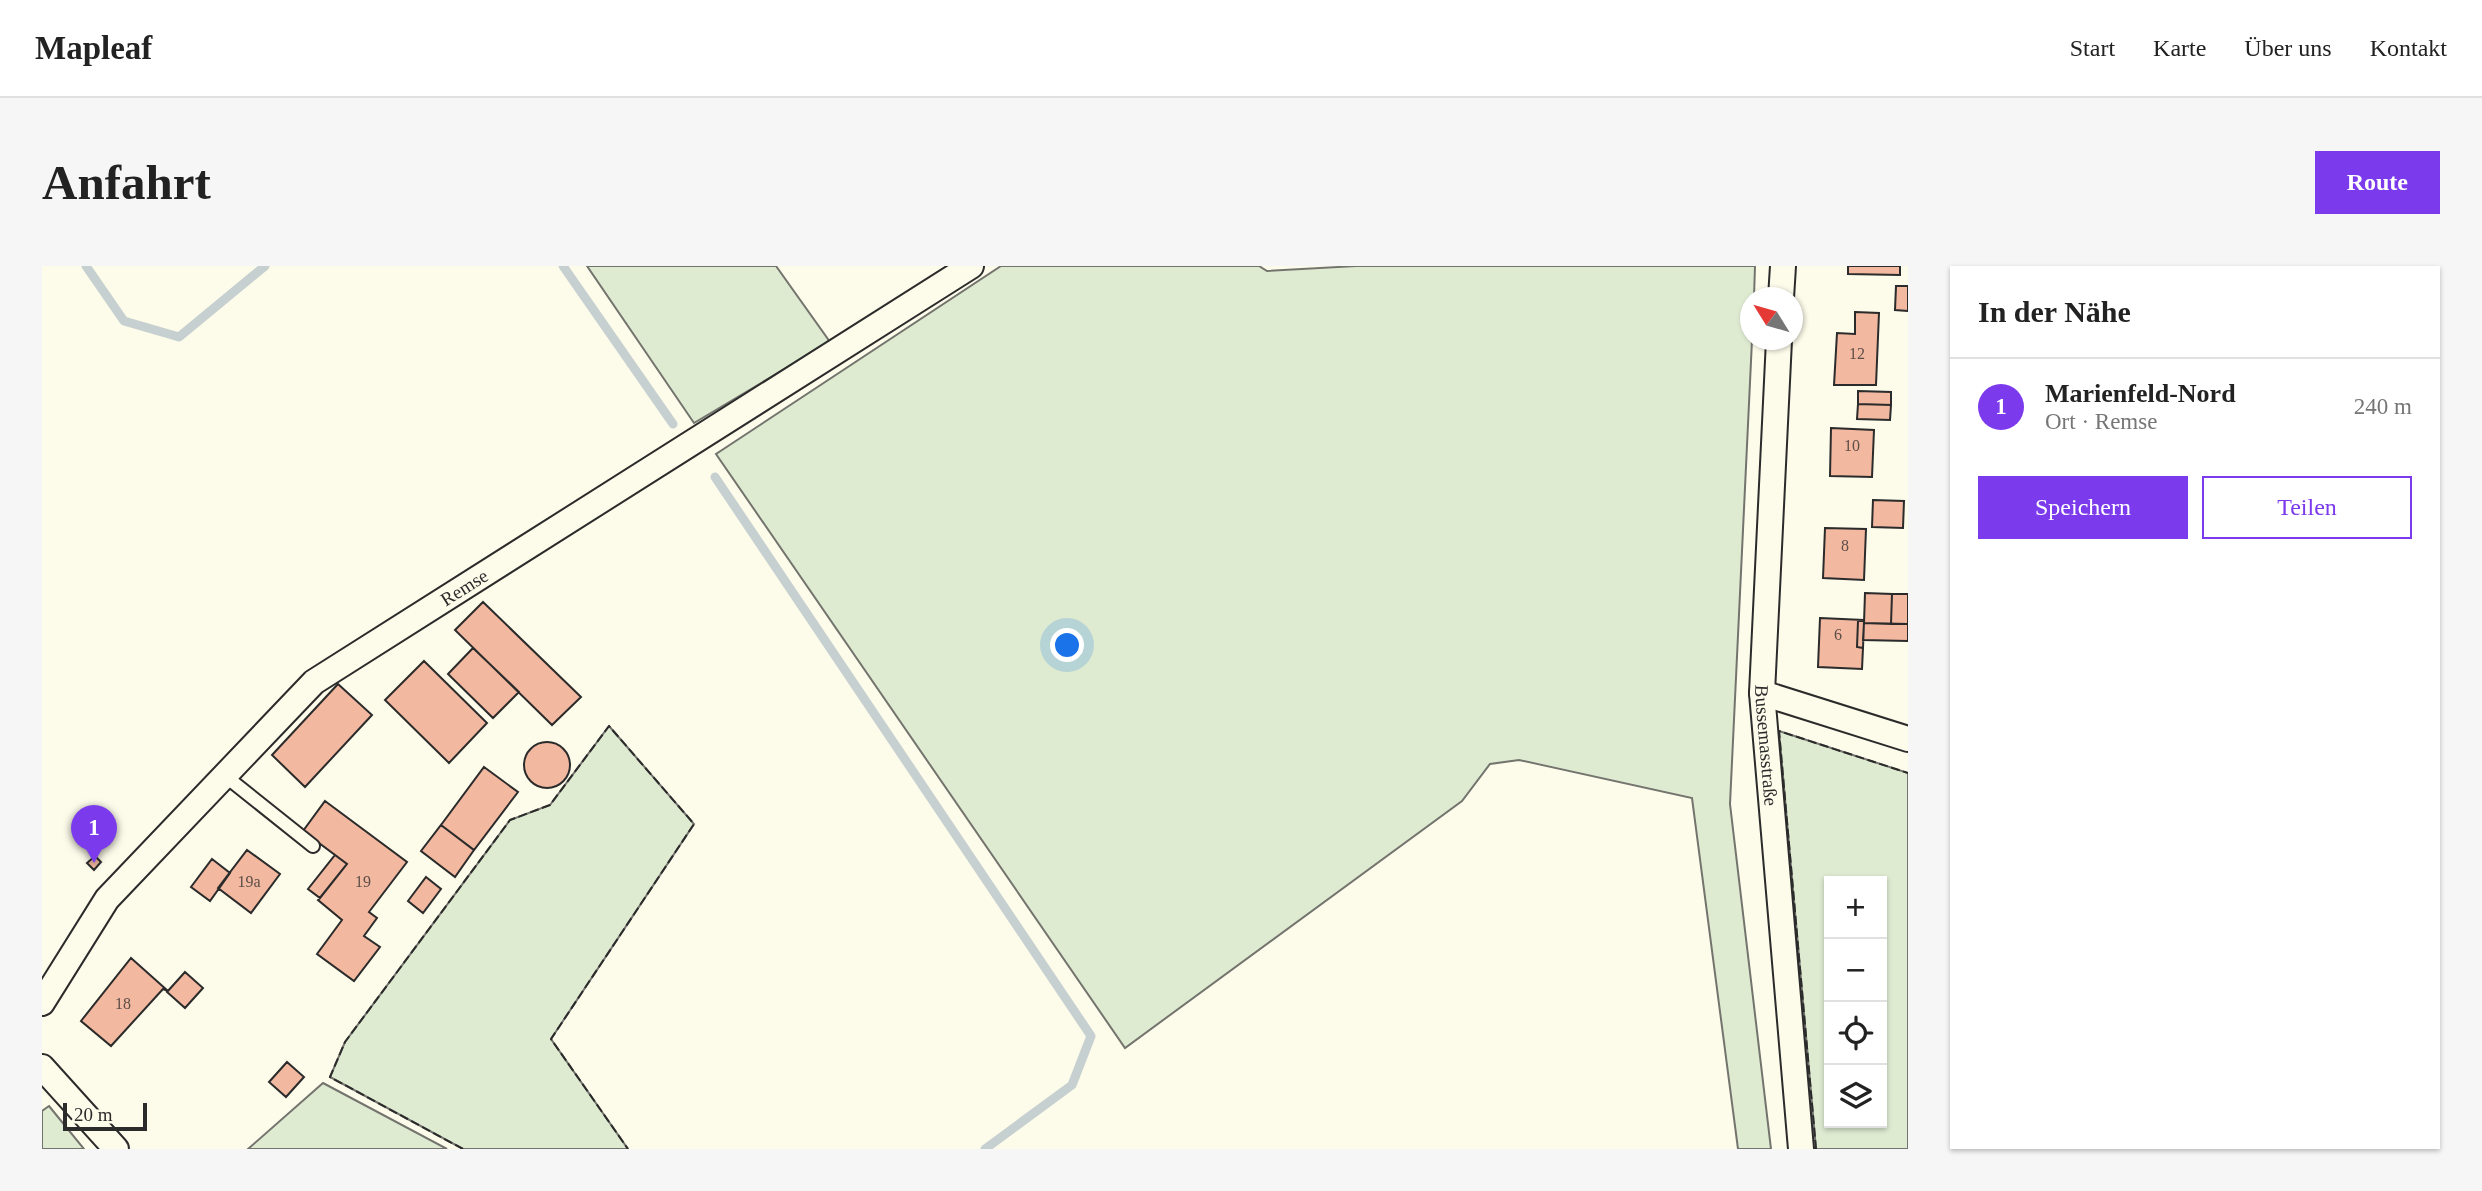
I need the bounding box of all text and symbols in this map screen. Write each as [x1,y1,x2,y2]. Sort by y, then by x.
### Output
text: Mapleaf [35,30,152,66]
text: Start [2070,35,2115,61]
text: Karte [2153,35,2206,61]
text: Über uns [2244,35,2332,61]
text: Kontakt [2370,35,2447,61]
button: Route [2315,151,2440,214]
text: Anfahrt [42,155,211,210]
north arrow [1740,287,1803,350]
text: In der Nähe [1978,295,2131,328]
house number: 12 [1849,345,1865,362]
text: Marienfeld-Nord [2045,379,2236,408]
text: 1 [1995,394,2007,419]
text: 240 m [2354,394,2412,419]
text: Ort · Remse [2045,409,2157,434]
house number: 10 [1844,437,1860,454]
button: Speichern [1978,476,2188,539]
button: Teilen [2202,476,2412,539]
house number: 8 [1841,537,1849,554]
street label: Remse [436,564,491,610]
house number: 6 [1834,626,1842,643]
your location [1050,628,1084,662]
street label: Bussemasstraße [1751,684,1782,807]
pin: 1 [71,805,117,863]
house number: 19a [237,873,261,890]
house number: 19 [355,873,371,890]
map controls [1824,876,1887,1128]
button: + [1824,876,1887,939]
button: − [1824,939,1887,1002]
house number: 18 [115,995,131,1012]
button: locate [1824,1002,1887,1065]
button: layers [1824,1065,1887,1128]
scale bar [63,1100,147,1132]
text: 20 m [74,1104,113,1125]

